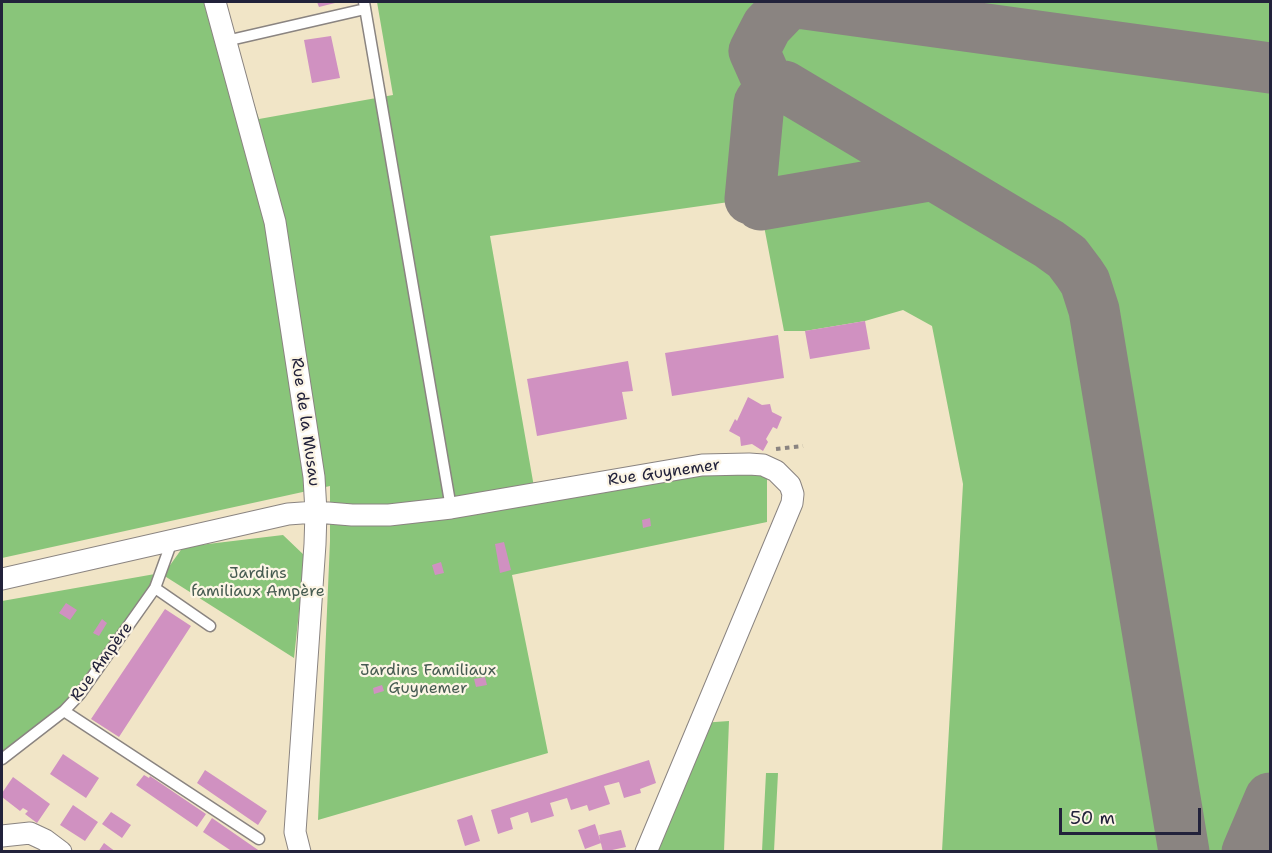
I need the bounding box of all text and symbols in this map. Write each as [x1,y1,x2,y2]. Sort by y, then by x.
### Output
street label: Rue de la Musau [286,356,324,488]
street label: Rue Guynemer [607,456,721,490]
park label: Jardins familiaux Ampère [191,564,325,602]
street label: Rue Ampère [67,619,137,705]
park label: Jardins Familiaux Guynemer [360,661,496,699]
scale bar [1062,796,1204,834]
text: 50 m [1070,806,1115,830]

